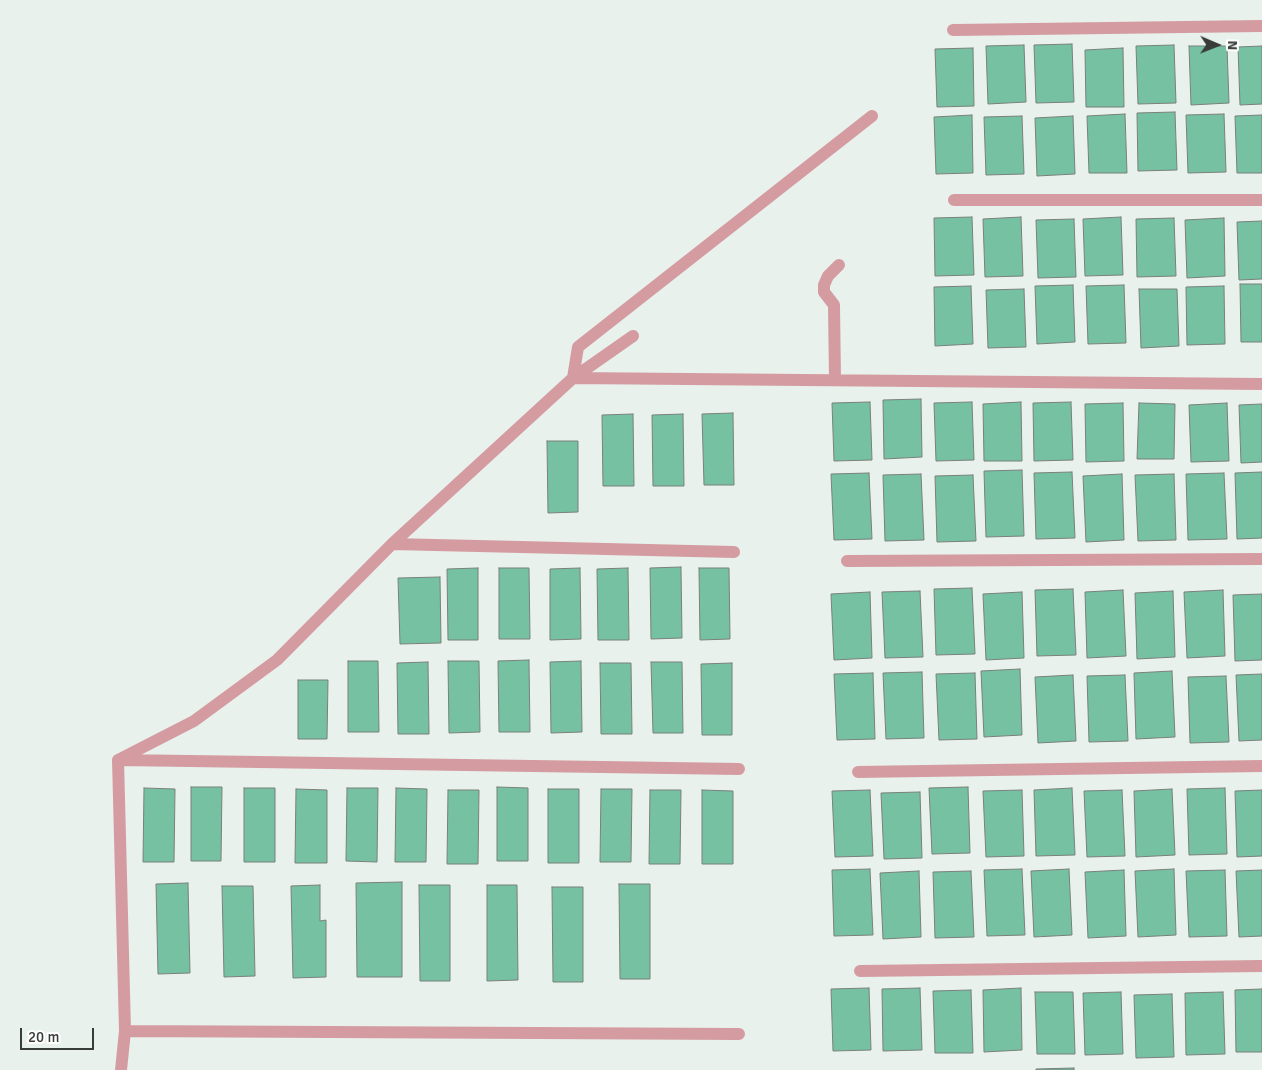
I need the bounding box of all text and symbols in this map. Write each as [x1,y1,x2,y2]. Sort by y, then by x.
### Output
north arrow [1192,20,1242,70]
text: N [1224,40,1241,50]
scale bar [22,1018,96,1050]
text: 20 m [28,1028,59,1046]

